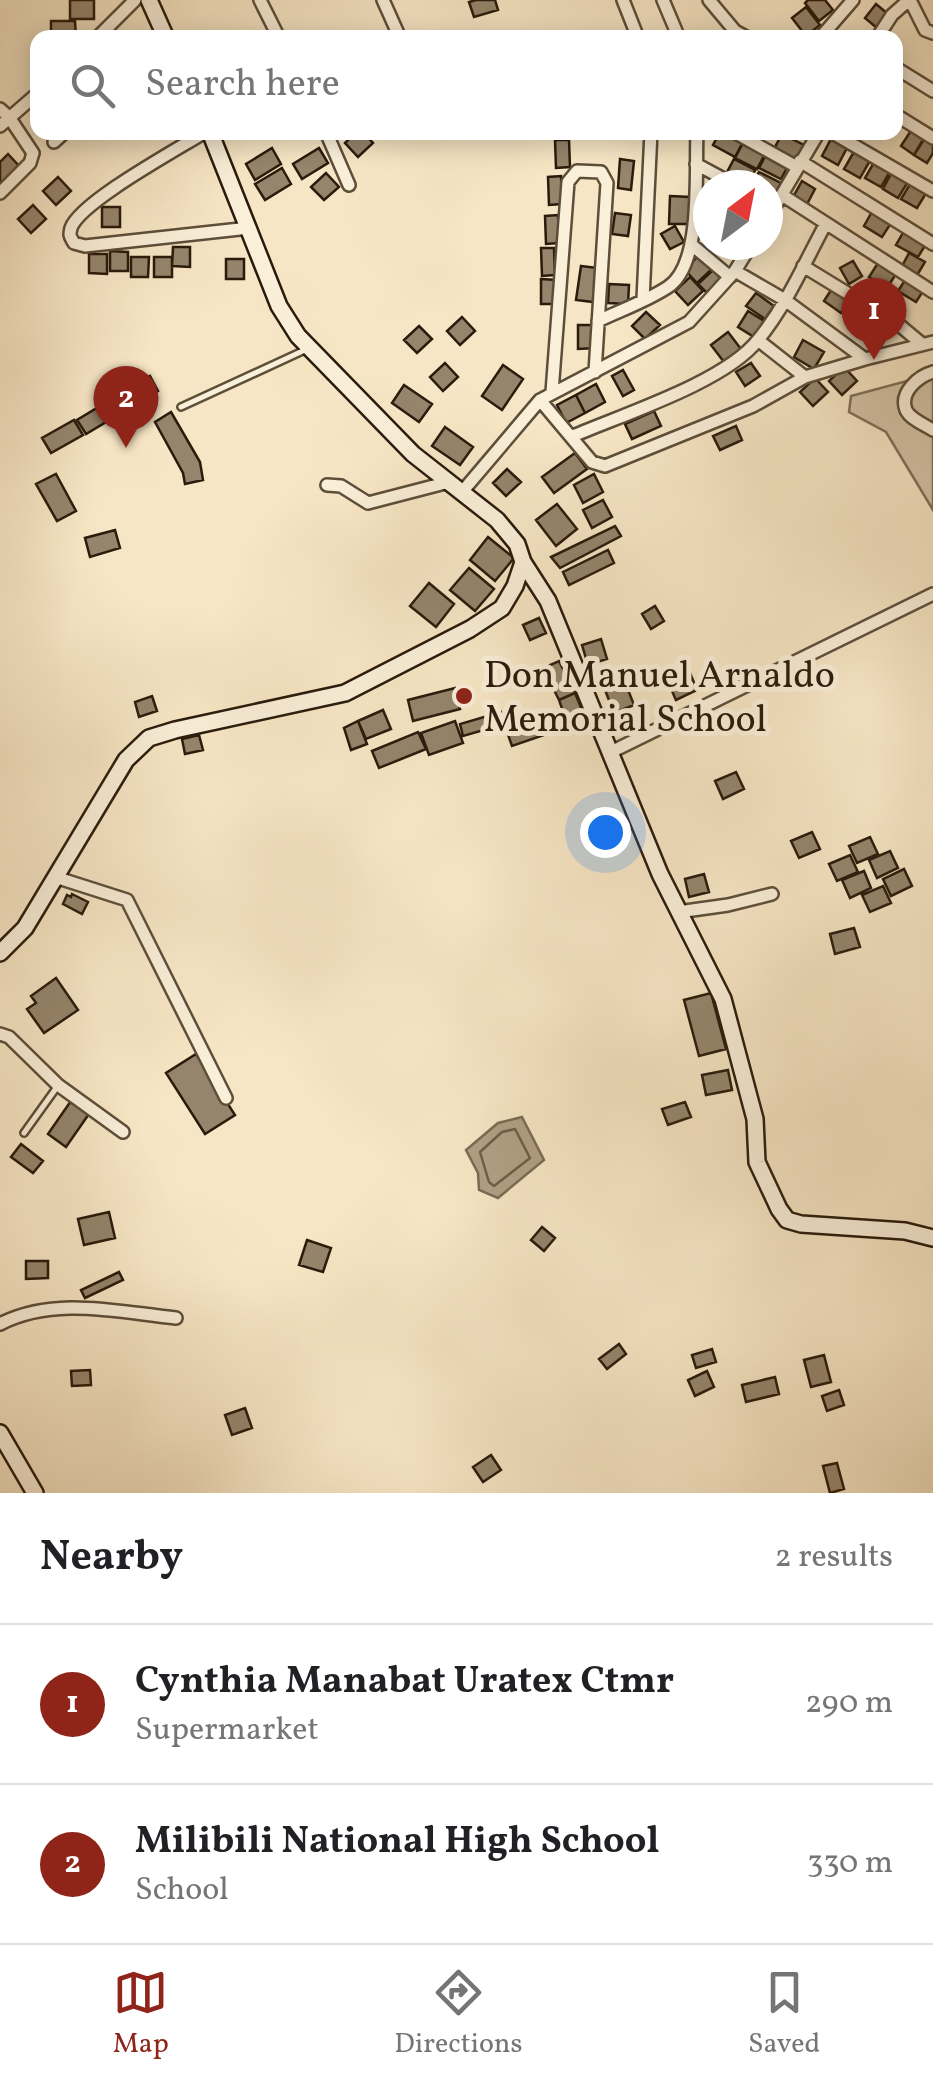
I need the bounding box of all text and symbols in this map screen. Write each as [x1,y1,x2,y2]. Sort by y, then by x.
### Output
search box [30,30,903,140]
icon: search [65,58,120,113]
text: Search here [145,59,340,112]
north arrow [693,170,783,260]
pin: 1 [842,278,906,360]
pin: 2 [94,366,158,448]
place label: Don Manuel Arnaldo Memorial School [484,651,835,748]
marker: Don Manuel Arnaldo Memorial School [453,685,475,707]
your location [580,807,631,858]
text: Nearby [40,1529,183,1588]
text: 2 results [775,1536,893,1580]
text: Cynthia Manabat Uratex Ctmr [135,1656,674,1709]
text: 1 [66,1682,79,1726]
text: 290 m [805,1682,893,1726]
text: Supermarket [135,1709,319,1753]
text: Milibili National High School [135,1816,659,1869]
text: 2 [64,1842,81,1886]
text: 330 m [807,1842,893,1886]
text: School [135,1869,229,1913]
tab: Map [113,1965,169,2064]
tab: Directions [394,1965,523,2064]
tab: Saved [748,1965,820,2064]

